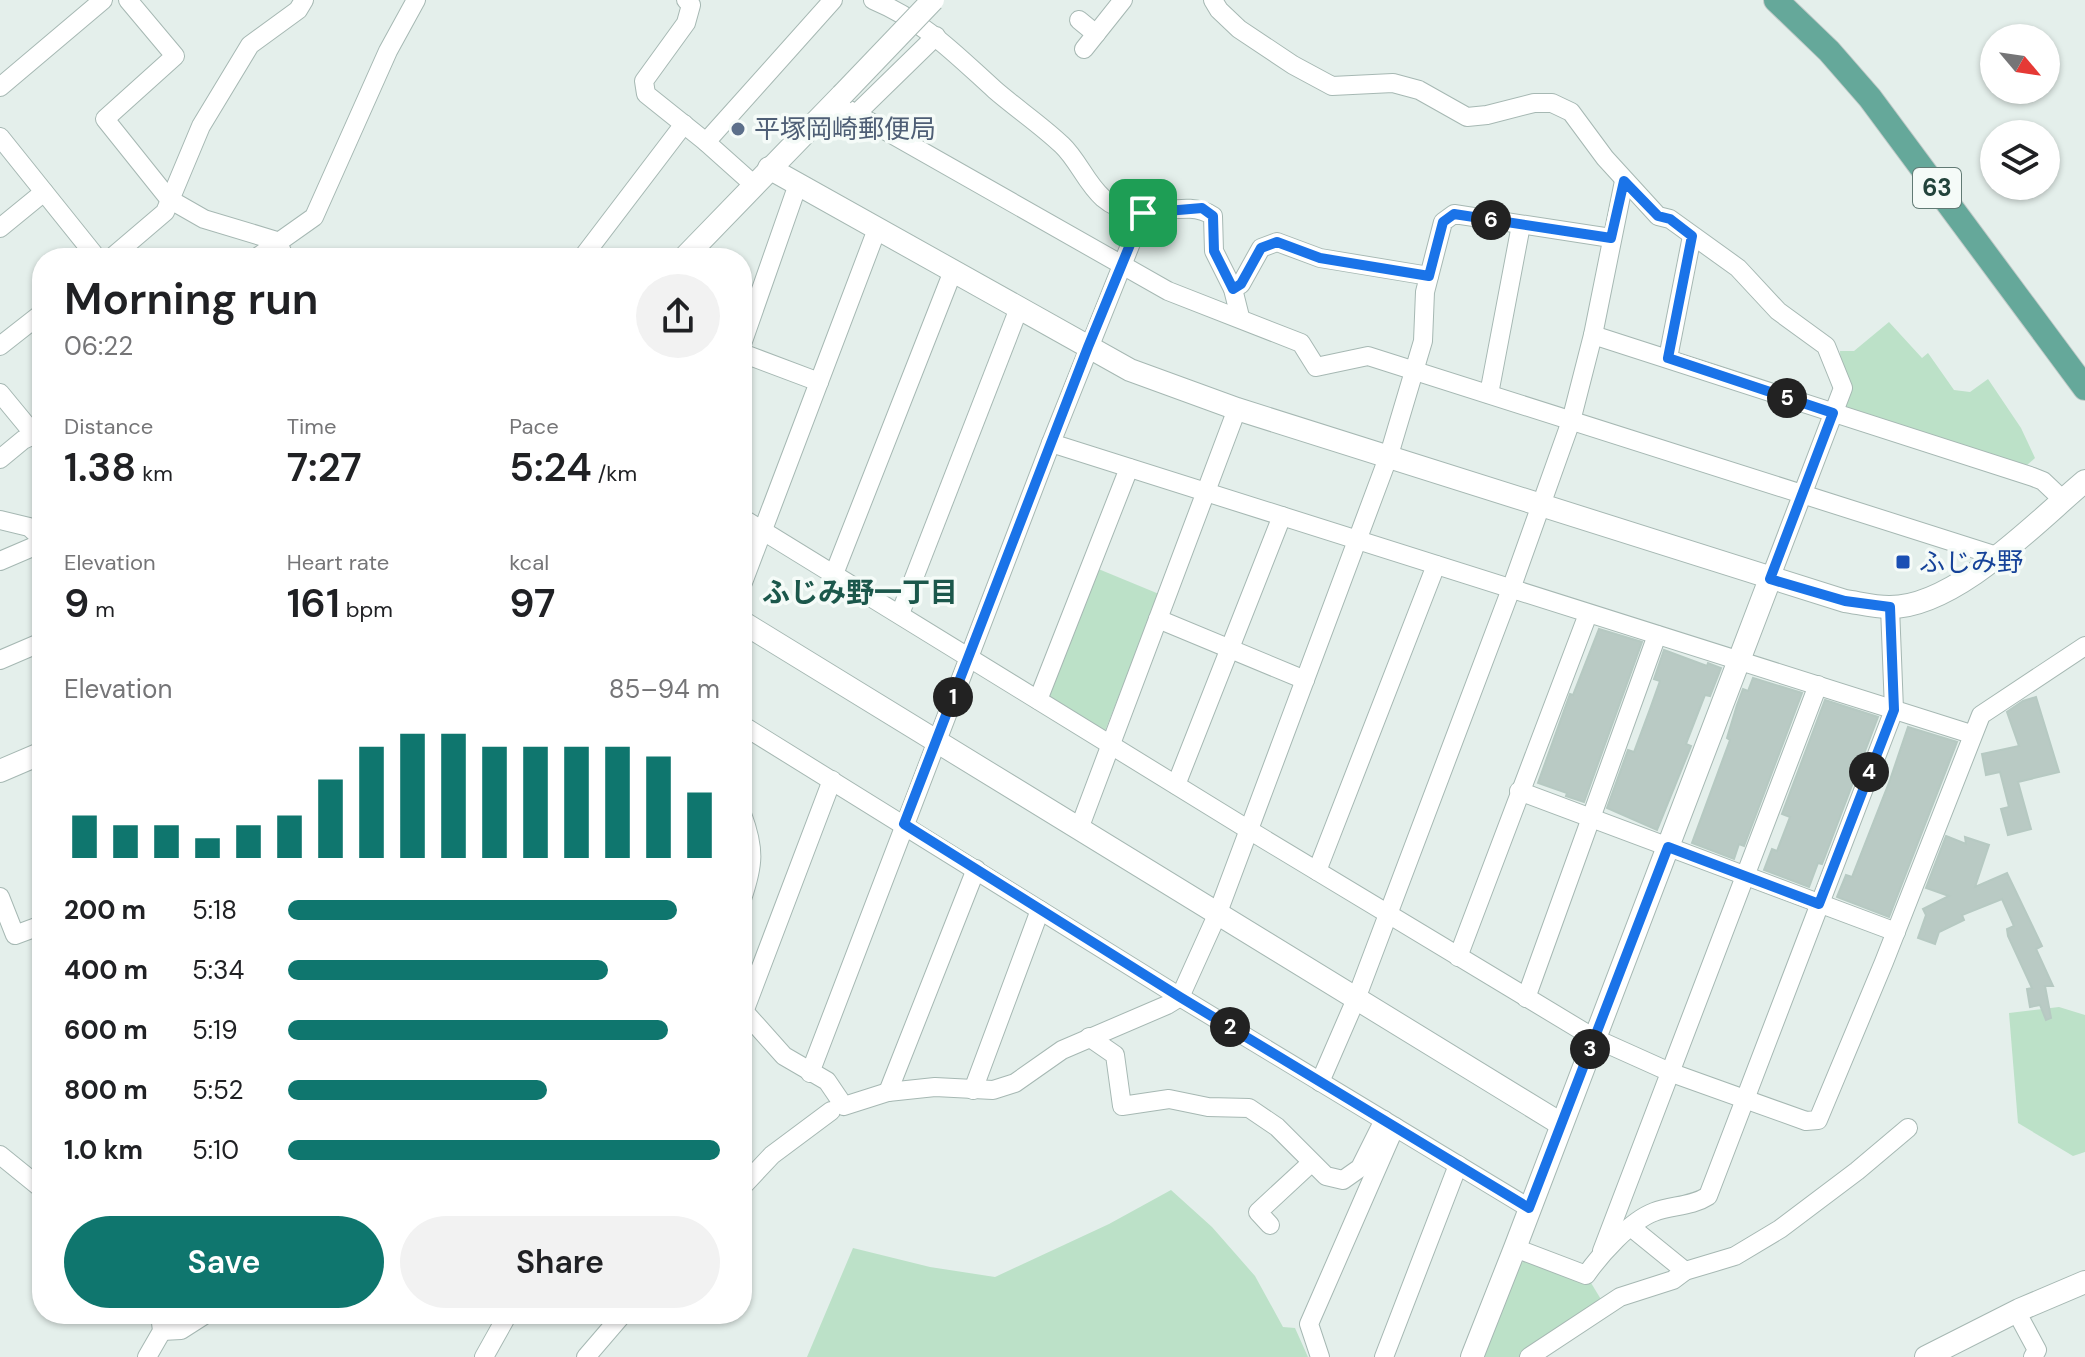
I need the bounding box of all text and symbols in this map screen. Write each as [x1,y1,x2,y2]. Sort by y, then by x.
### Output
north arrow [1980,24,2060,104]
map controls [1980,24,2060,200]
place label: 平塚岡崎郵便局 [754,112,936,146]
marker: 平塚岡崎郵便局 [729,120,747,138]
button: layers [1980,120,2060,200]
road number: 63 [1913,168,1961,208]
pin [1109,179,1177,247]
icon: arrive [1121,191,1165,235]
pin: 6 [1471,200,1511,240]
text: 6 [1484,205,1498,234]
text: Morning run [64,270,318,328]
button: share [636,274,720,358]
text: 06:22 [64,329,133,363]
pin: 5 [1767,378,1807,418]
text: 5 [1780,383,1794,412]
text: Distance [64,412,153,441]
text: Time [287,412,336,441]
text: Pace [509,412,559,441]
text: 1.38 [64,441,136,493]
text: 7:27 [287,441,362,493]
text: 5:24 [509,441,592,493]
text: km [136,459,173,488]
text: /km [592,459,637,488]
place label: ふじみ野 [1919,545,2023,579]
text: Elevation [64,548,156,577]
text: Heart rate [287,548,389,577]
text: kcal [509,548,549,577]
marker: ふじみ野 [1894,553,1912,571]
district label: ふじみ野一丁目 [762,574,958,611]
text: 9 [64,577,89,629]
text: 161 [287,577,340,629]
text: 97 [509,577,555,629]
text: m [89,595,115,624]
text: bpm [340,595,393,624]
text: Elevation [64,672,172,706]
text: 85–94 m [609,672,720,706]
pin: 1 [933,677,973,717]
text: 1 [949,682,957,711]
pin: 4 [1849,752,1889,792]
text: 4 [1862,757,1876,786]
text: 200 m [64,893,146,927]
text: 5:18 [192,893,237,927]
text: 400 m [64,953,148,987]
text: 5:34 [192,953,244,987]
pin: 2 [1210,1007,1250,1047]
text: 2 [1224,1012,1236,1041]
text: 600 m [64,1013,148,1047]
text: 5:19 [192,1013,238,1047]
pin: 3 [1570,1029,1610,1069]
text: 3 [1583,1034,1597,1063]
text: 800 m [64,1073,148,1107]
text: 5:52 [192,1073,244,1107]
text: 1.0 km [64,1133,143,1167]
text: 5:10 [192,1133,239,1167]
button: Save [64,1216,384,1308]
button: Share [400,1216,720,1308]

